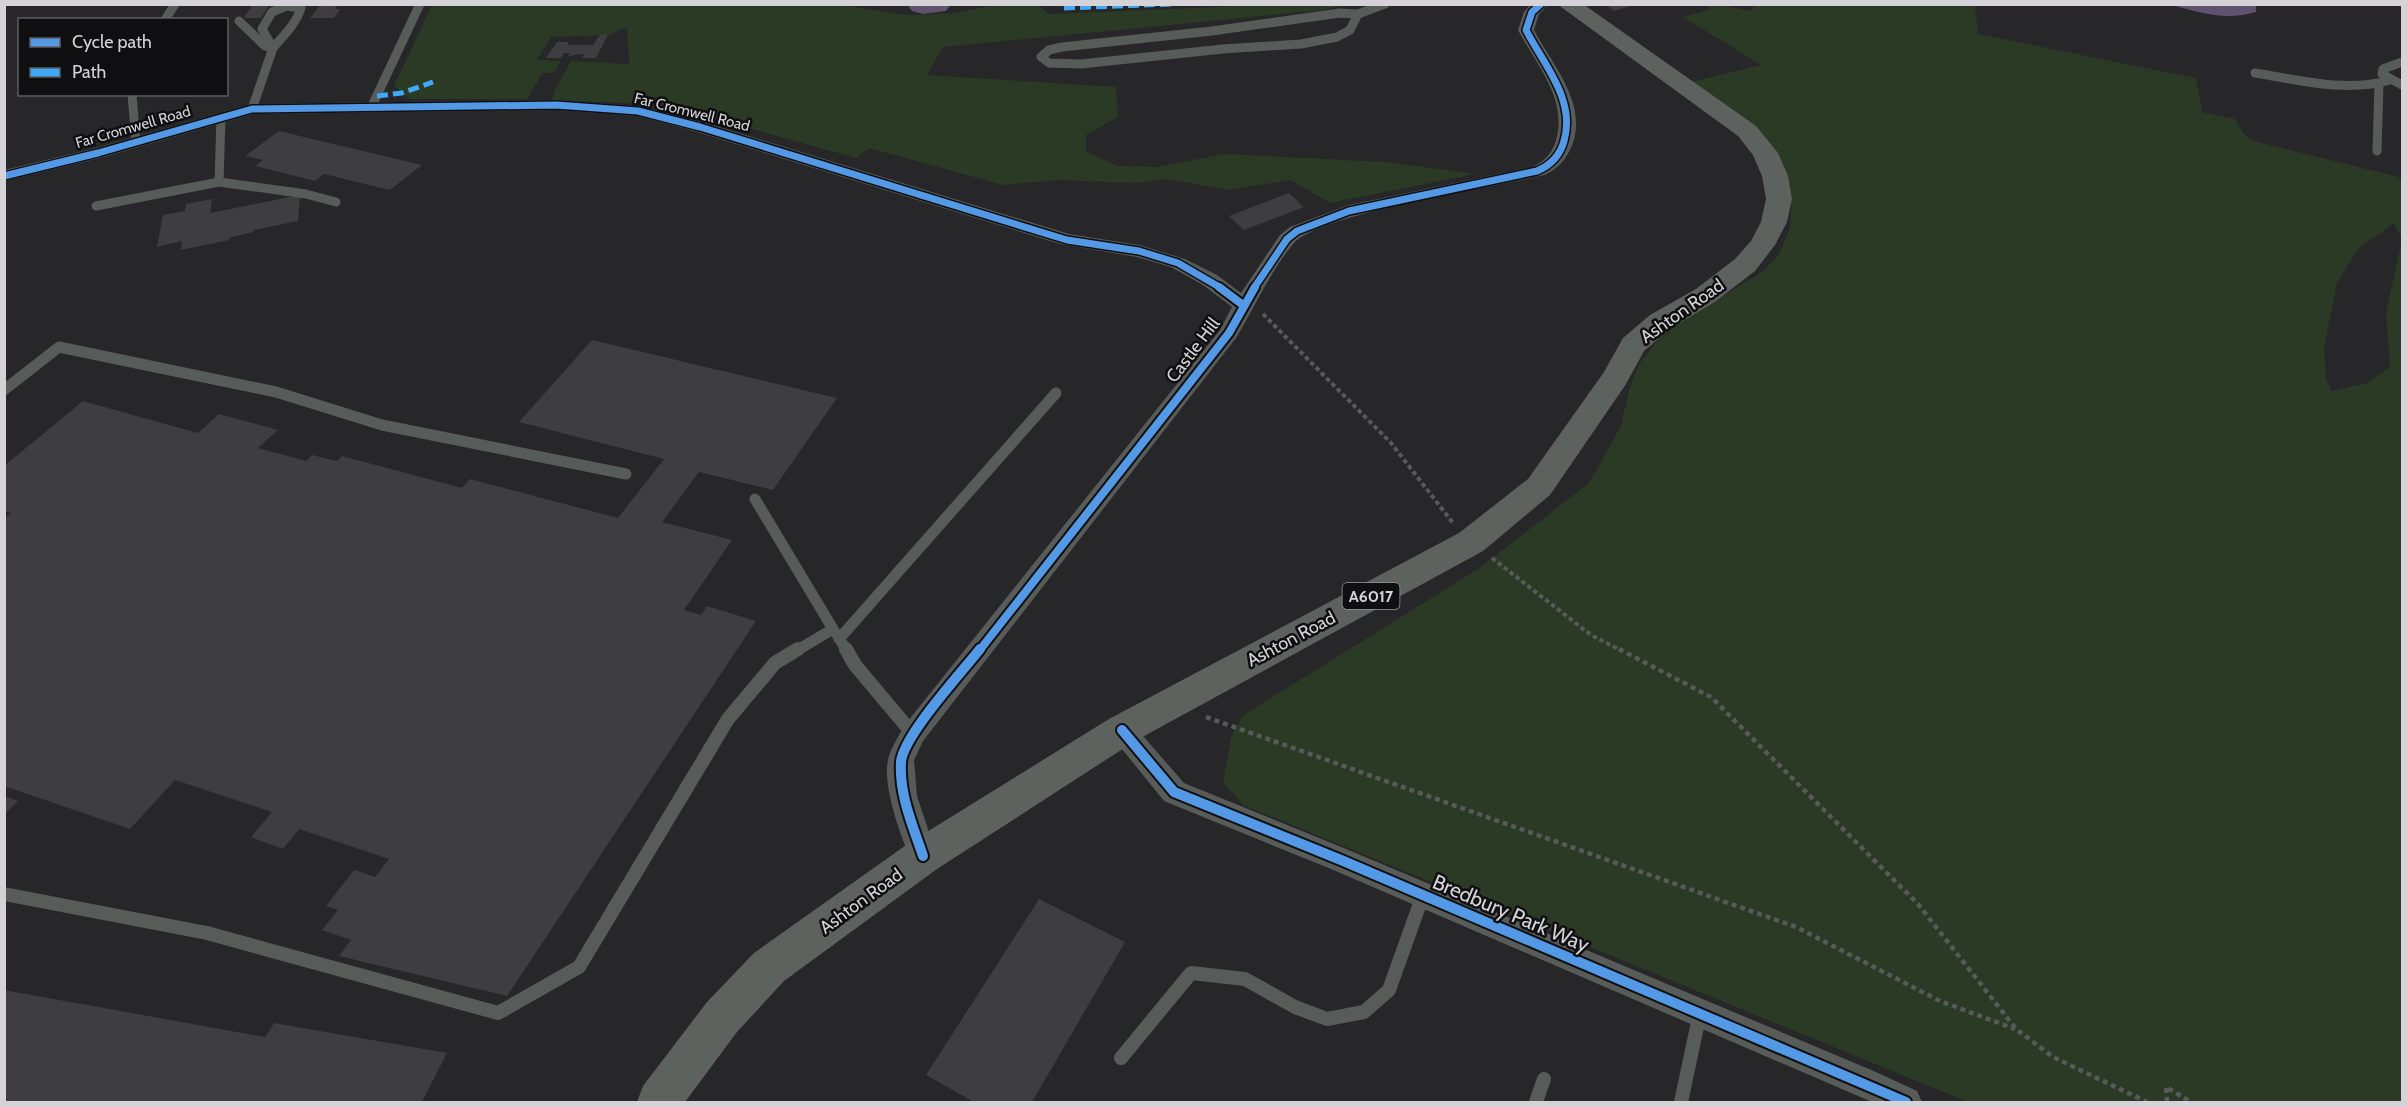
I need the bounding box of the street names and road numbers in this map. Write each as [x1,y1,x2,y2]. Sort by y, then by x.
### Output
street label: Far Cromwell Road [632,89,752,135]
street label: Far Cromwell Road [73,102,193,152]
street label: Ashton Road [1636,274,1728,348]
street label: Castle Hill [1161,313,1225,387]
road number: A6017 [1342,583,1400,609]
street label: Ashton Road [1243,606,1339,672]
street label: Ashton Road [815,864,907,938]
street label: Bredbury Park Way [1429,869,1593,957]

